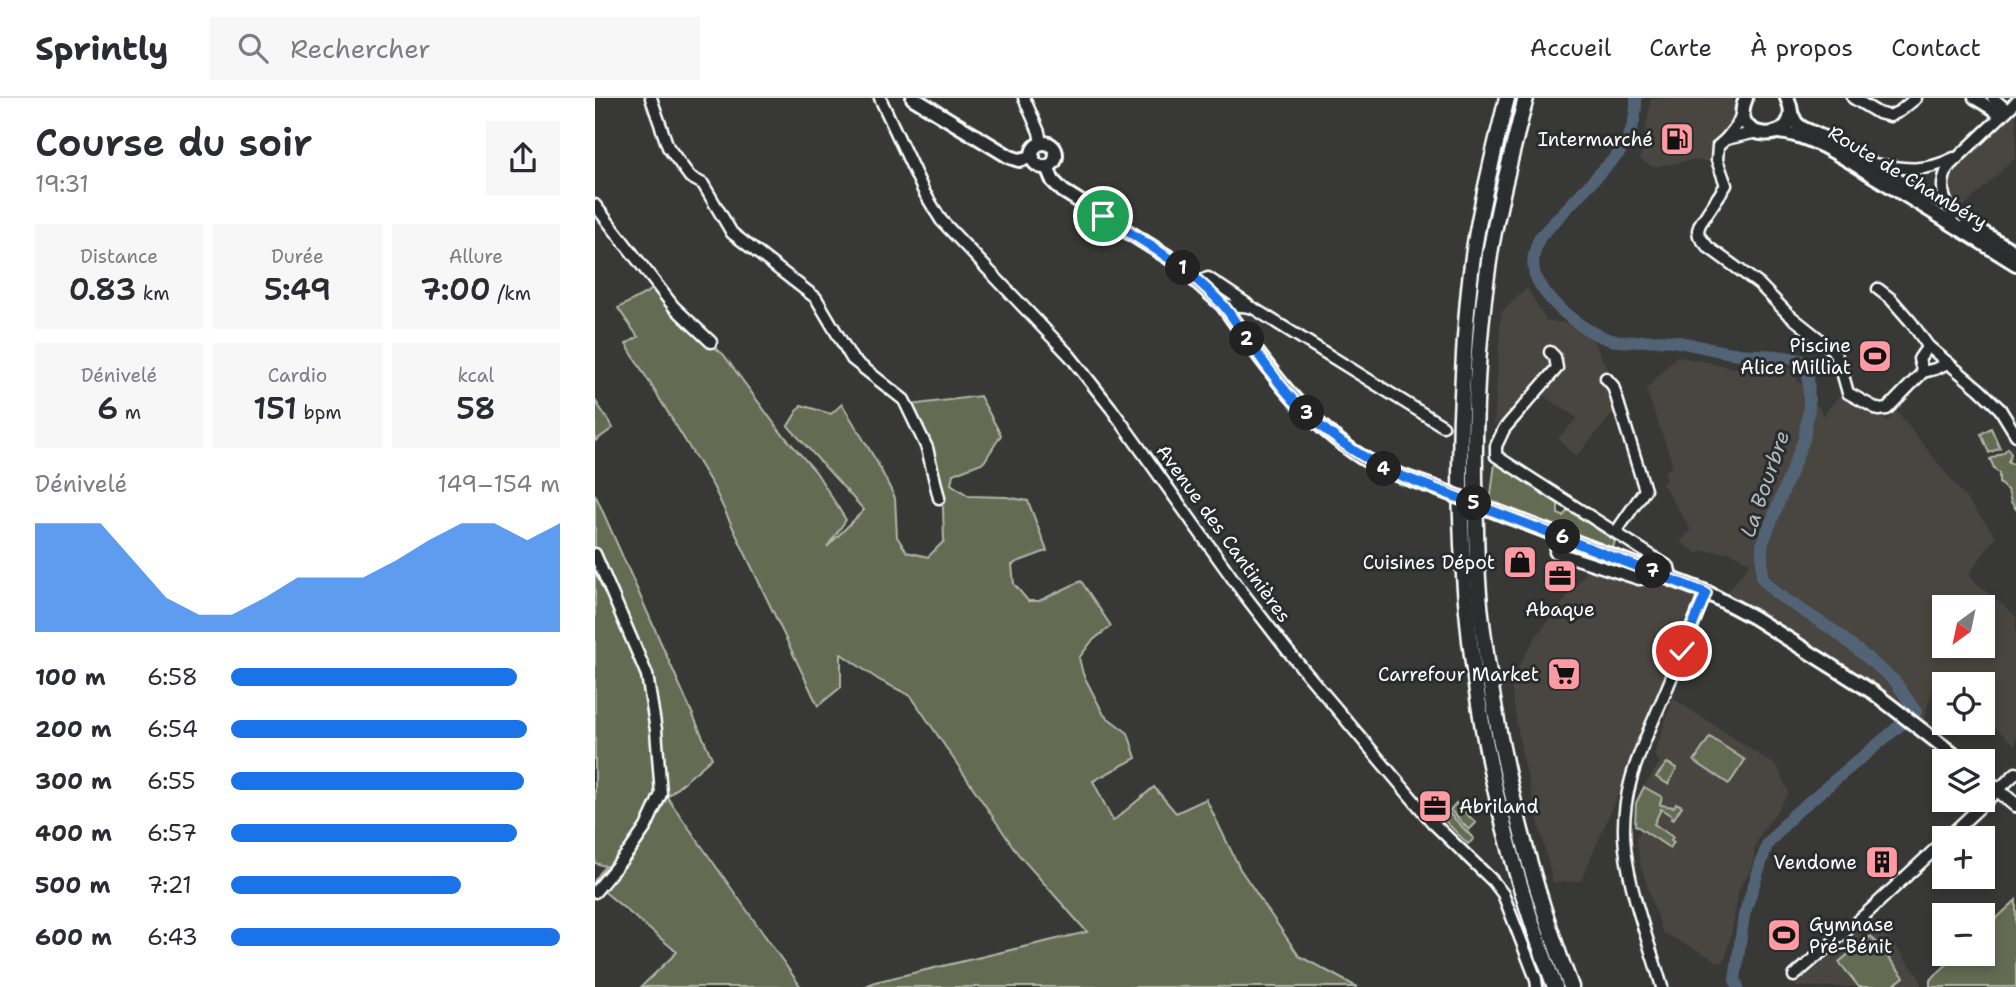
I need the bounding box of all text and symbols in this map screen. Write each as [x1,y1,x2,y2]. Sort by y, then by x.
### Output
search box [210,17,700,80]
text: Sprintly [35,26,168,71]
icon: search [234,29,272,67]
text: Rechercher [290,31,431,66]
text: Accueil [1530,32,1611,64]
text: Carte [1649,32,1712,64]
text: À propos [1750,32,1853,64]
text: Contact [1891,32,1981,64]
text: Course du soir [35,117,313,168]
fuel station icon: Intermarché [1658,120,1696,158]
street label: Route de Chambéry [1824,120,1992,235]
button: share [486,121,560,195]
place label: Intermarché [1538,127,1653,152]
text: 19:31 [35,169,89,199]
pin [1073,186,1133,246]
icon: arrive [1084,197,1122,235]
text: Distance [80,244,158,269]
text: Durée [271,244,324,269]
text: Allure [449,244,503,269]
pin: 1 [1165,250,1201,286]
text: 1 [1178,255,1187,280]
text: 0.83 [69,269,136,310]
text: 5:49 [264,269,331,310]
text: 7:00 [420,269,491,310]
text: km [136,281,170,306]
text: /km [491,281,531,306]
pin: 2 [1229,322,1265,356]
text: 2 [1240,326,1253,351]
place label: Piscine Alice Milliat [1740,333,1851,380]
sports icon: Piscine Alice Milliat [1856,337,1894,375]
text: Dénivelé [81,363,157,388]
text: Cardio [268,363,327,388]
text: kcal [457,363,494,388]
text: 6 [97,388,118,429]
text: 151 [253,388,297,429]
text: 58 [456,388,495,429]
pin: 3 [1289,396,1325,430]
text: m [118,400,141,425]
text: bpm [297,400,342,425]
text: 3 [1300,400,1313,425]
water label: La Bourbre [1734,427,1796,541]
street label: Avenue des Cantinières [1151,439,1297,627]
pin: 4 [1367,452,1401,486]
text: 4 [1377,456,1390,481]
text: Dénivelé [35,469,127,499]
text: 149–154 m [438,469,560,499]
pin: 5 [1457,486,1491,520]
text: 5 [1468,490,1479,515]
pin: 6 [1545,520,1581,555]
text: 6 [1556,524,1569,549]
shop icon: Cuisines Dépot [1501,543,1539,581]
place label: Cuisines Dépot [1363,550,1495,575]
pin: 7 [1635,554,1671,588]
office icon: Abaque [1541,557,1579,595]
text: 7 [1646,558,1659,583]
north arrow [1932,595,1995,658]
map controls [1932,595,1995,966]
place label: Abaque [1525,597,1595,622]
pin [1652,621,1712,681]
icon: check [1663,632,1701,670]
supermarket icon: Carrefour Market [1545,655,1583,693]
text: 100 m [35,662,106,692]
text: 6:58 [147,662,198,692]
place label: Carrefour Market [1378,662,1539,687]
button: locate [1932,672,1995,735]
text: 200 m [35,714,112,744]
text: 6:54 [147,714,198,744]
button: layers [1932,749,1995,812]
text: 300 m [35,766,112,796]
text: 6:55 [147,766,196,796]
office icon: Abriland [1416,787,1454,825]
place label: Abriland [1459,794,1539,819]
text: 400 m [35,818,112,848]
text: 6:57 [147,818,197,848]
button: + [1932,826,1995,889]
building icon: Vendome [1863,843,1901,881]
place label: Vendome [1773,850,1857,875]
text: 500 m [35,870,110,900]
text: 7:21 [147,870,192,900]
button: − [1932,903,1995,966]
place label: Gymnase Pré-Bénit [1809,912,1894,959]
sports icon: Gymnase Pré-Bénit [1765,916,1803,954]
text: 600 m [35,922,112,952]
text: 6:43 [147,922,198,952]

